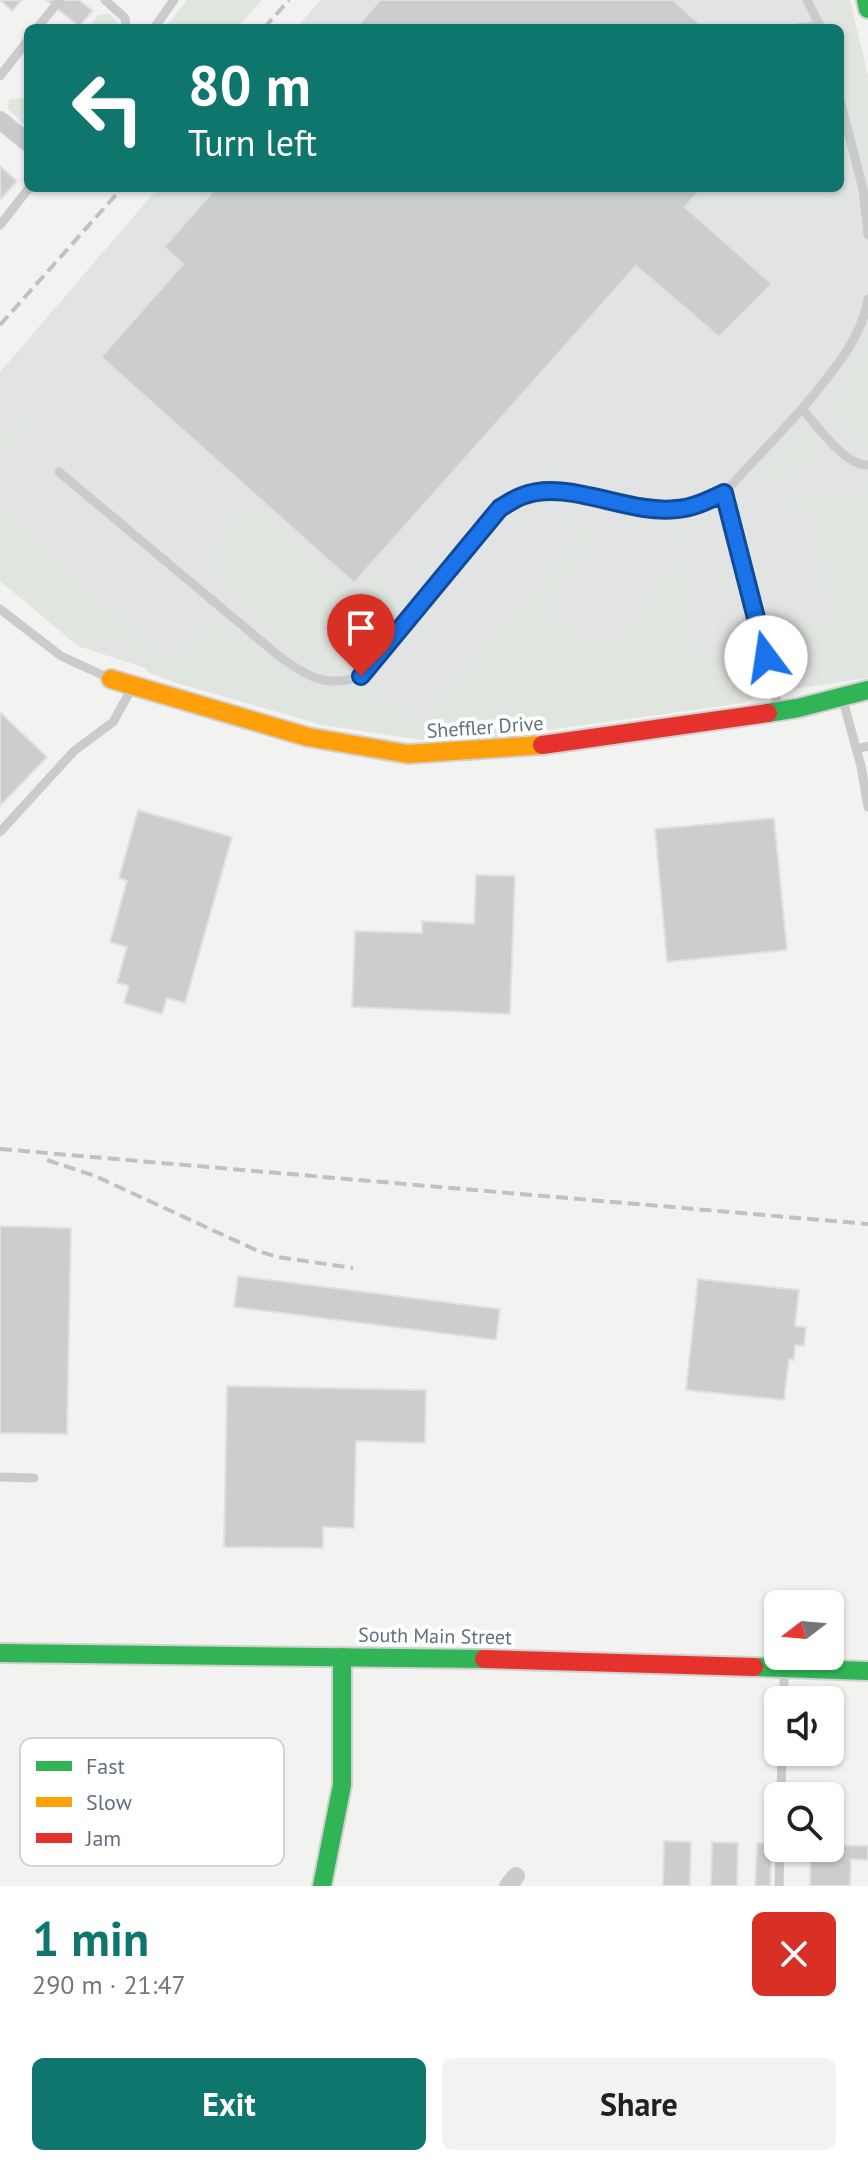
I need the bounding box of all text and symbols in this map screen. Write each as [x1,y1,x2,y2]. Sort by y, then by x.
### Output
text: 80 m [188,49,311,121]
icon: left [56,56,160,160]
text: Turn left [188,119,317,166]
pin [327,594,395,676]
icon: arrive [339,606,383,650]
position arrow [724,615,808,699]
street label: Sheffler Drive [426,710,544,744]
north arrow [764,1590,844,1670]
map controls [764,1590,844,1862]
street label: South Main Street [358,1622,512,1650]
button: sound [764,1686,844,1766]
legend [20,1738,284,1866]
text: Fast [86,1752,126,1780]
button: search [764,1782,844,1862]
text: Slow [86,1788,132,1816]
text: Jam [85,1824,121,1852]
text: 1 min [32,1907,149,1969]
button: close [752,1912,836,1996]
text: 290 m · 21:47 [32,1968,186,2001]
button: Exit [32,2058,426,2150]
button: Share [442,2058,836,2150]

